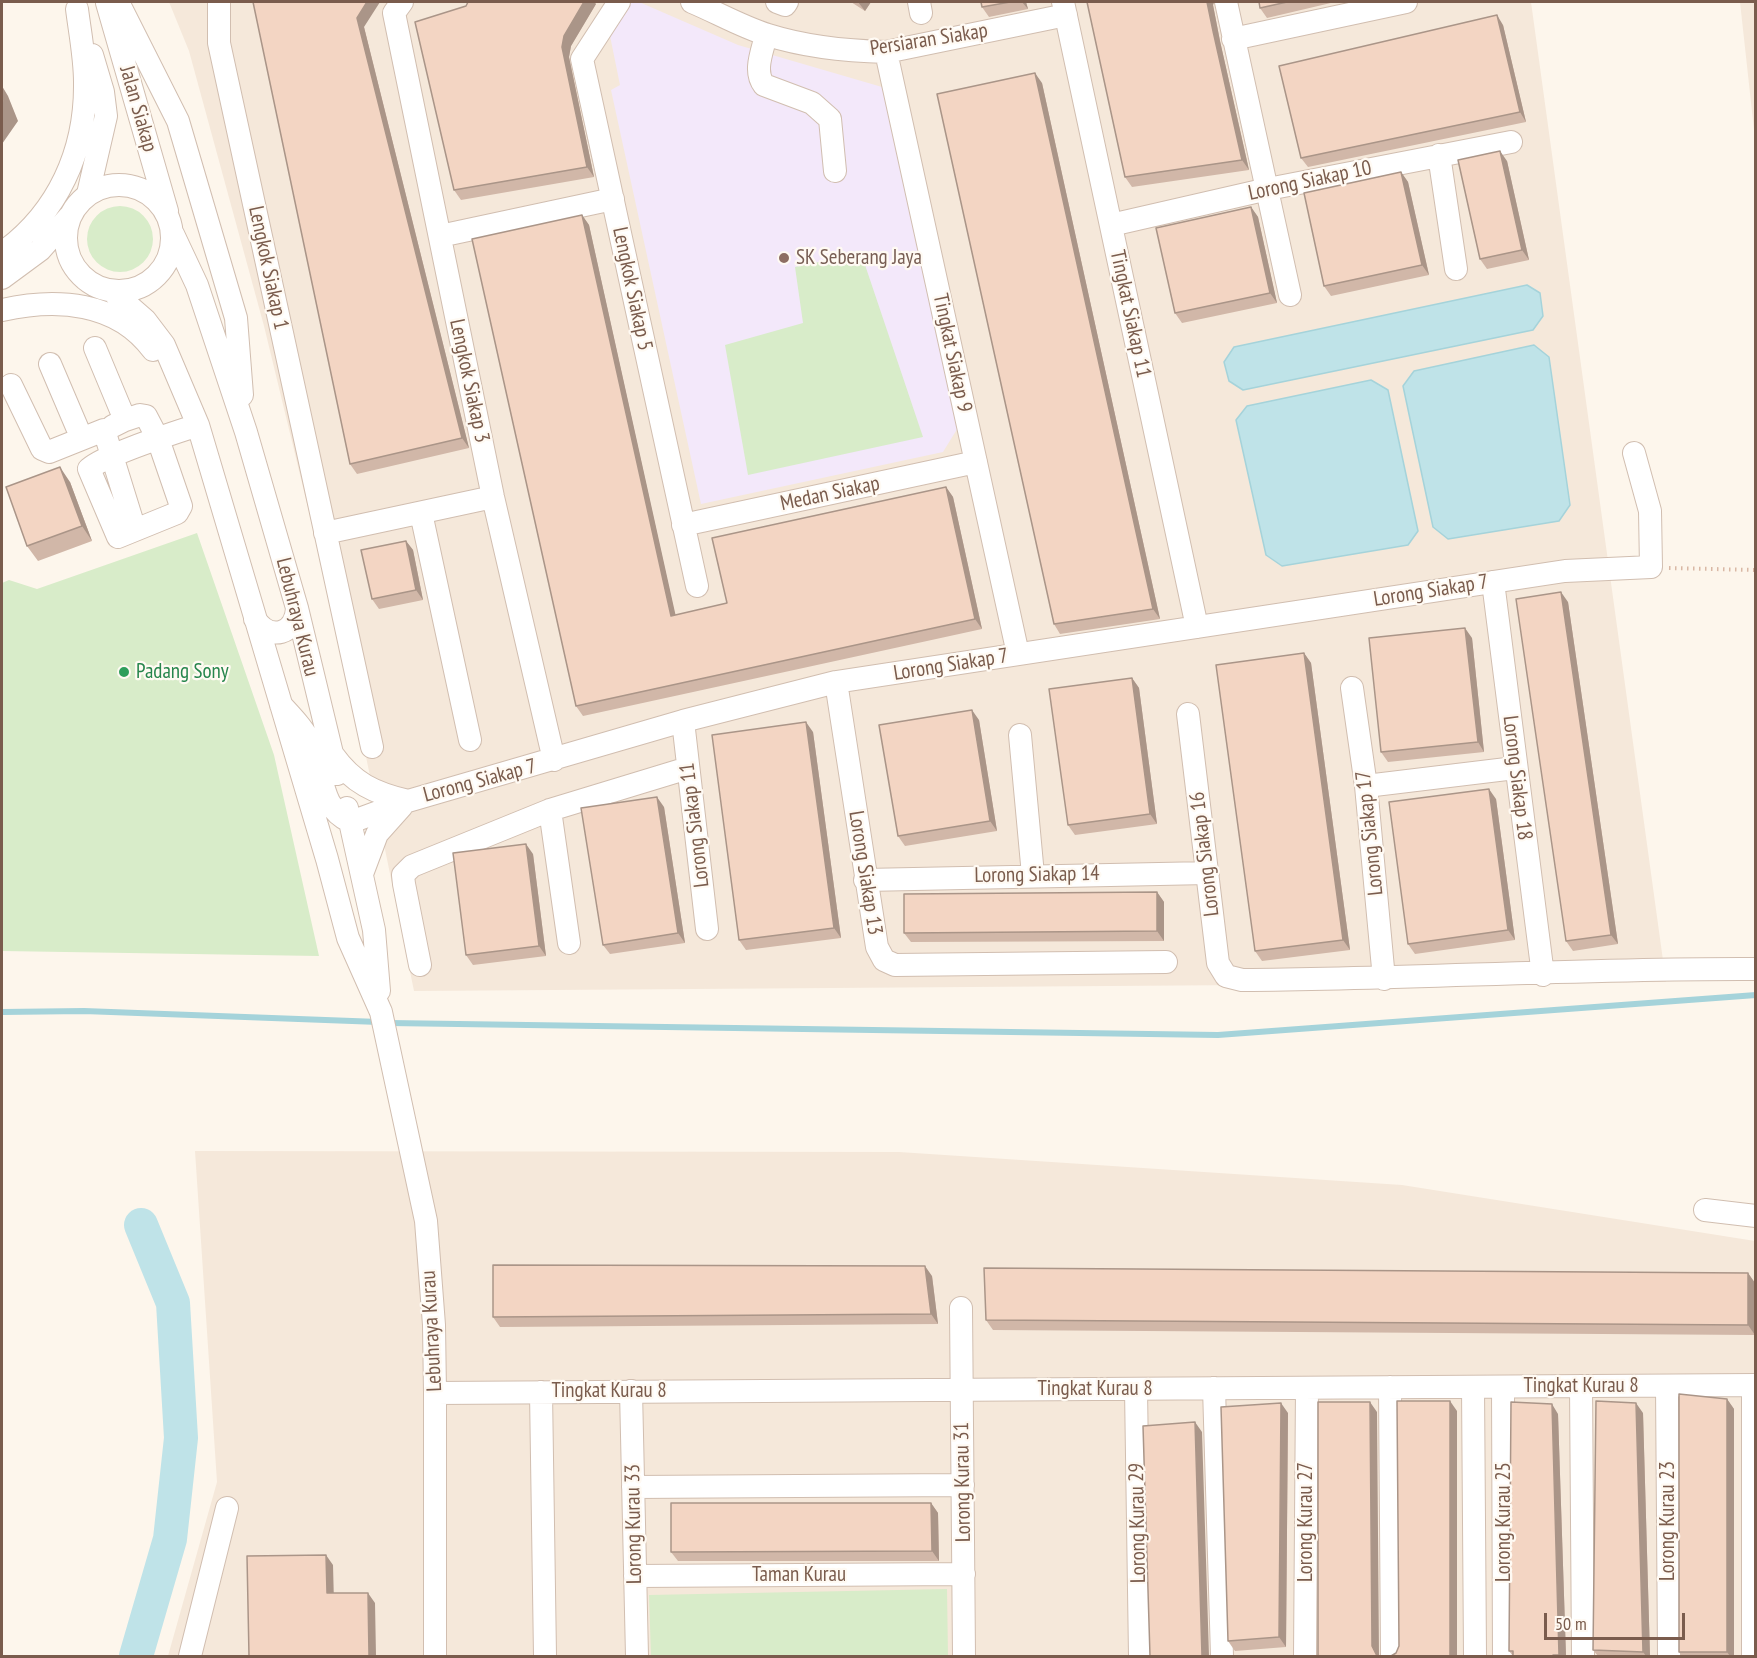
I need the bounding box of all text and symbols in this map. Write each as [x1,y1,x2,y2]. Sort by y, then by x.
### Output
street label: Persiaran Siakap [868,18,990,62]
street label: Jalan Siakap [114,63,162,155]
street label: Lorong Siakap 10 [1246,156,1374,206]
street label: Lengkok Siakap 1 [243,204,293,332]
street label: Lengkok Siakap 5 [607,225,657,353]
place label: SK Seberang Jaya [796,245,922,271]
street label: Tingkat Siakap 11 [1104,248,1156,380]
marker: SK Seberang Jaya [777,251,791,265]
street label: Tingkat Siakap 9 [927,291,977,415]
street label: Lengkok Siakap 3 [444,317,494,445]
street label: Medan Siakap [778,471,882,517]
street label: Lebuhraya Kurau [270,555,324,679]
street label: Lorong Siakap 7 [1372,569,1490,613]
street label: Lorong Siakap 7 [892,643,1010,687]
place label: Padang Sony [136,659,229,685]
marker: Padang Sony [117,665,131,679]
street label: Lorong Siakap 18 [1497,714,1537,842]
street label: Lorong Siakap 7 [421,754,539,808]
street label: Lorong Siakap 11 [675,761,715,889]
street label: Lorong Siakap 17 [1351,769,1389,897]
street label: Lorong Siakap 16 [1185,790,1225,918]
street label: Lorong Siakap 13 [843,809,887,937]
street label: Lorong Siakap 14 [974,861,1100,889]
street label: Lebuhraya Kurau [416,1270,448,1392]
street label: Tingkat Kurau 8 [1523,1373,1639,1399]
street label: Tingkat Kurau 8 [1037,1376,1153,1402]
street label: Tingkat Kurau 8 [551,1378,667,1404]
street label: Lorong Kurau 31 [949,1422,977,1542]
street label: Lorong Kurau 23 [1655,1461,1681,1581]
street label: Lorong Kurau 27 [1293,1462,1319,1582]
street label: Lorong Kurau 25 [1491,1462,1517,1582]
street label: Lorong Kurau 29 [1124,1463,1152,1583]
street label: Lorong Kurau 33 [620,1464,648,1584]
street label: Taman Kurau [752,1562,846,1588]
scale bar [1547,1601,1688,1639]
text: 50 m [1555,1612,1587,1635]

